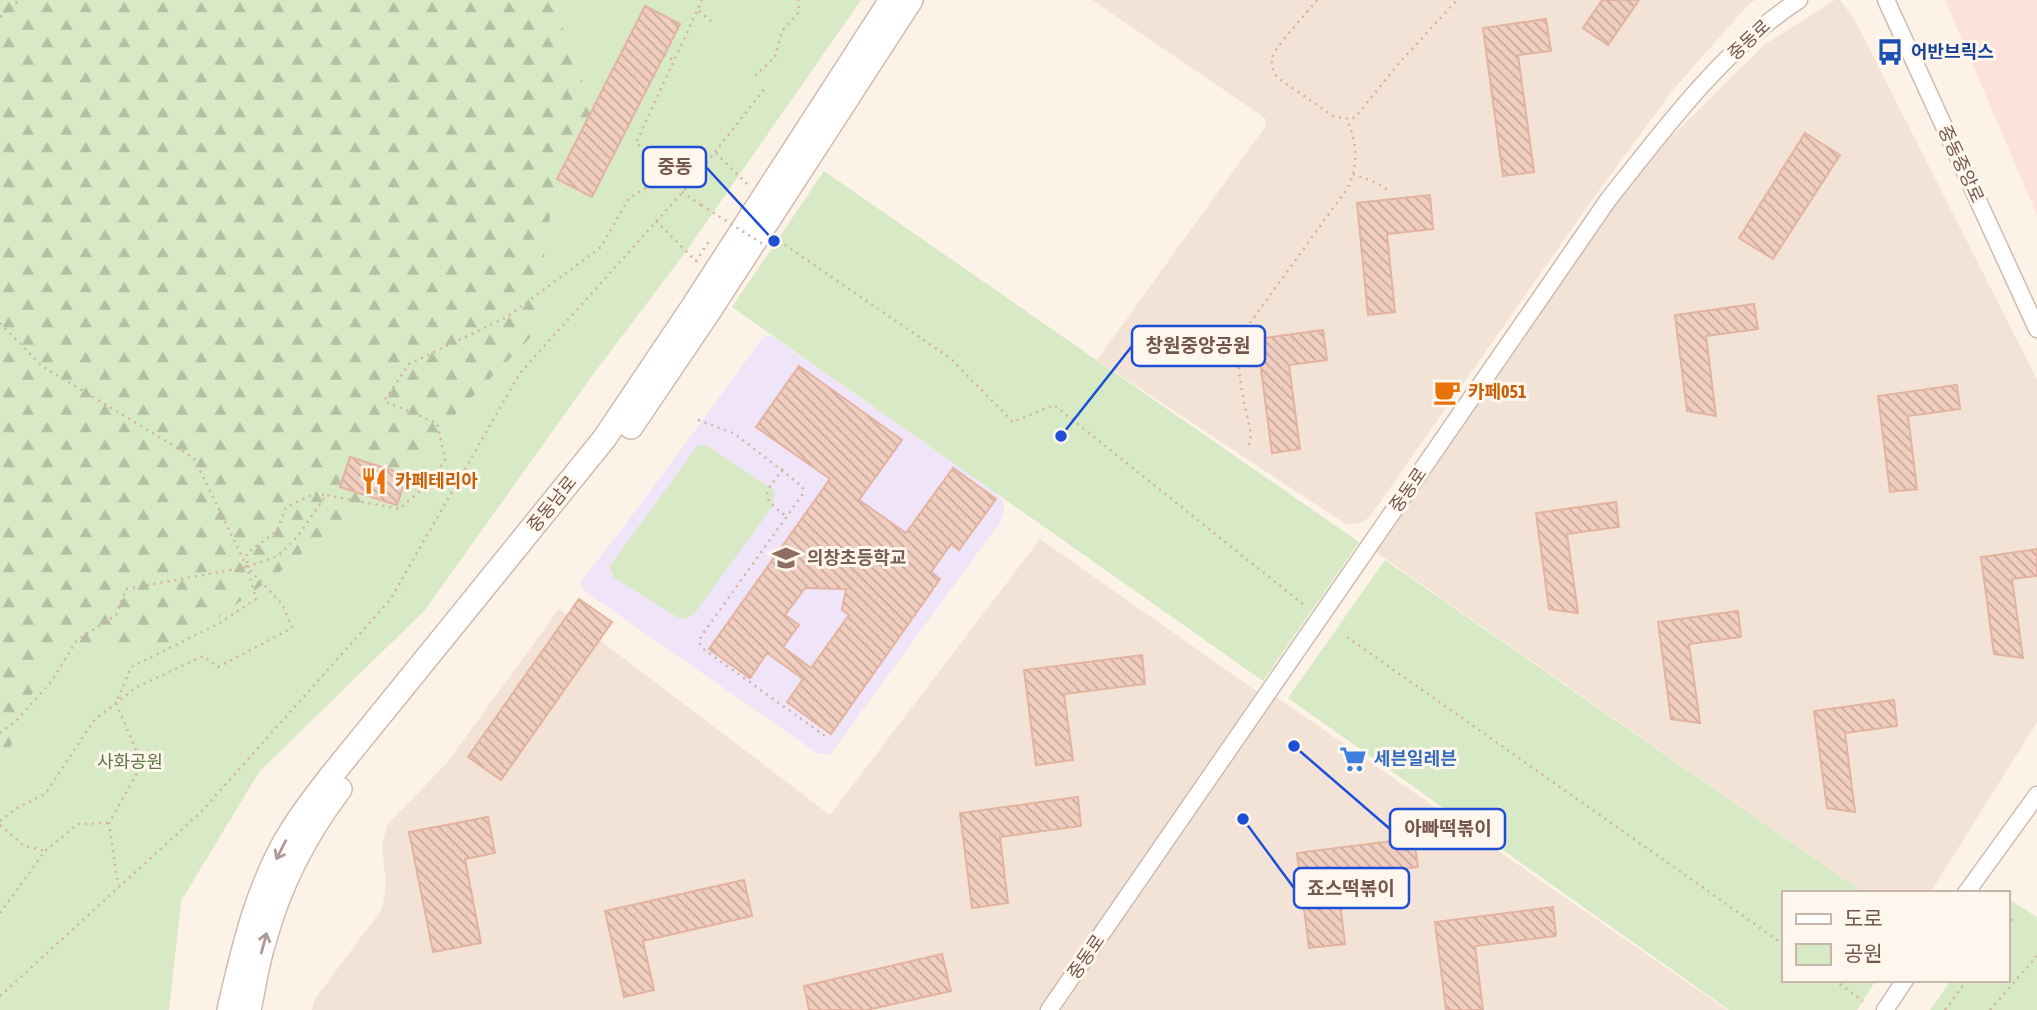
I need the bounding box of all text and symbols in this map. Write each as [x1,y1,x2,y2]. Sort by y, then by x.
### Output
street label: 중동로 [1723,15,1774,64]
bus stop icon: 어반브릭스 [1875,37,1905,67]
place label: 어반브릭스 [1911,41,1994,62]
street label: 중동중앙로 [1934,122,1988,206]
callout: 중동 [643,147,706,187]
text: 중동 [658,155,692,177]
callout: 창원중앙공원 [1132,326,1265,366]
text: 창원중앙공원 [1146,334,1250,356]
cafe icon: 카페051 [1432,377,1462,407]
place label: 카페051 [1468,381,1527,402]
street label: 중동로 [1385,463,1430,516]
restaurant icon: 카페테리아 [359,466,389,496]
place label: 카페테리아 [395,470,478,491]
street label: 중동남로 [523,471,581,536]
school or university icon: 의창초등학교 [771,543,801,573]
place label: 의창초등학교 [807,547,906,568]
supermarket icon: 세븐일레븐 [1338,744,1368,774]
place label: 세븐일레븐 [1374,748,1457,769]
park label: 사화공원 [97,751,163,772]
callout: 아빠떡볶이 [1390,809,1505,849]
text: 아빠떡볶이 [1404,817,1492,839]
one-way arrow [274,839,287,860]
callout: 죠스떡볶이 [1294,868,1409,908]
text: 죠스떡볶이 [1307,877,1395,899]
legend [1782,891,2009,982]
text: 도로 [1844,906,1883,930]
street label: 중동로 [1063,930,1108,983]
one-way arrow [258,933,271,955]
text: 공원 [1844,941,1883,965]

